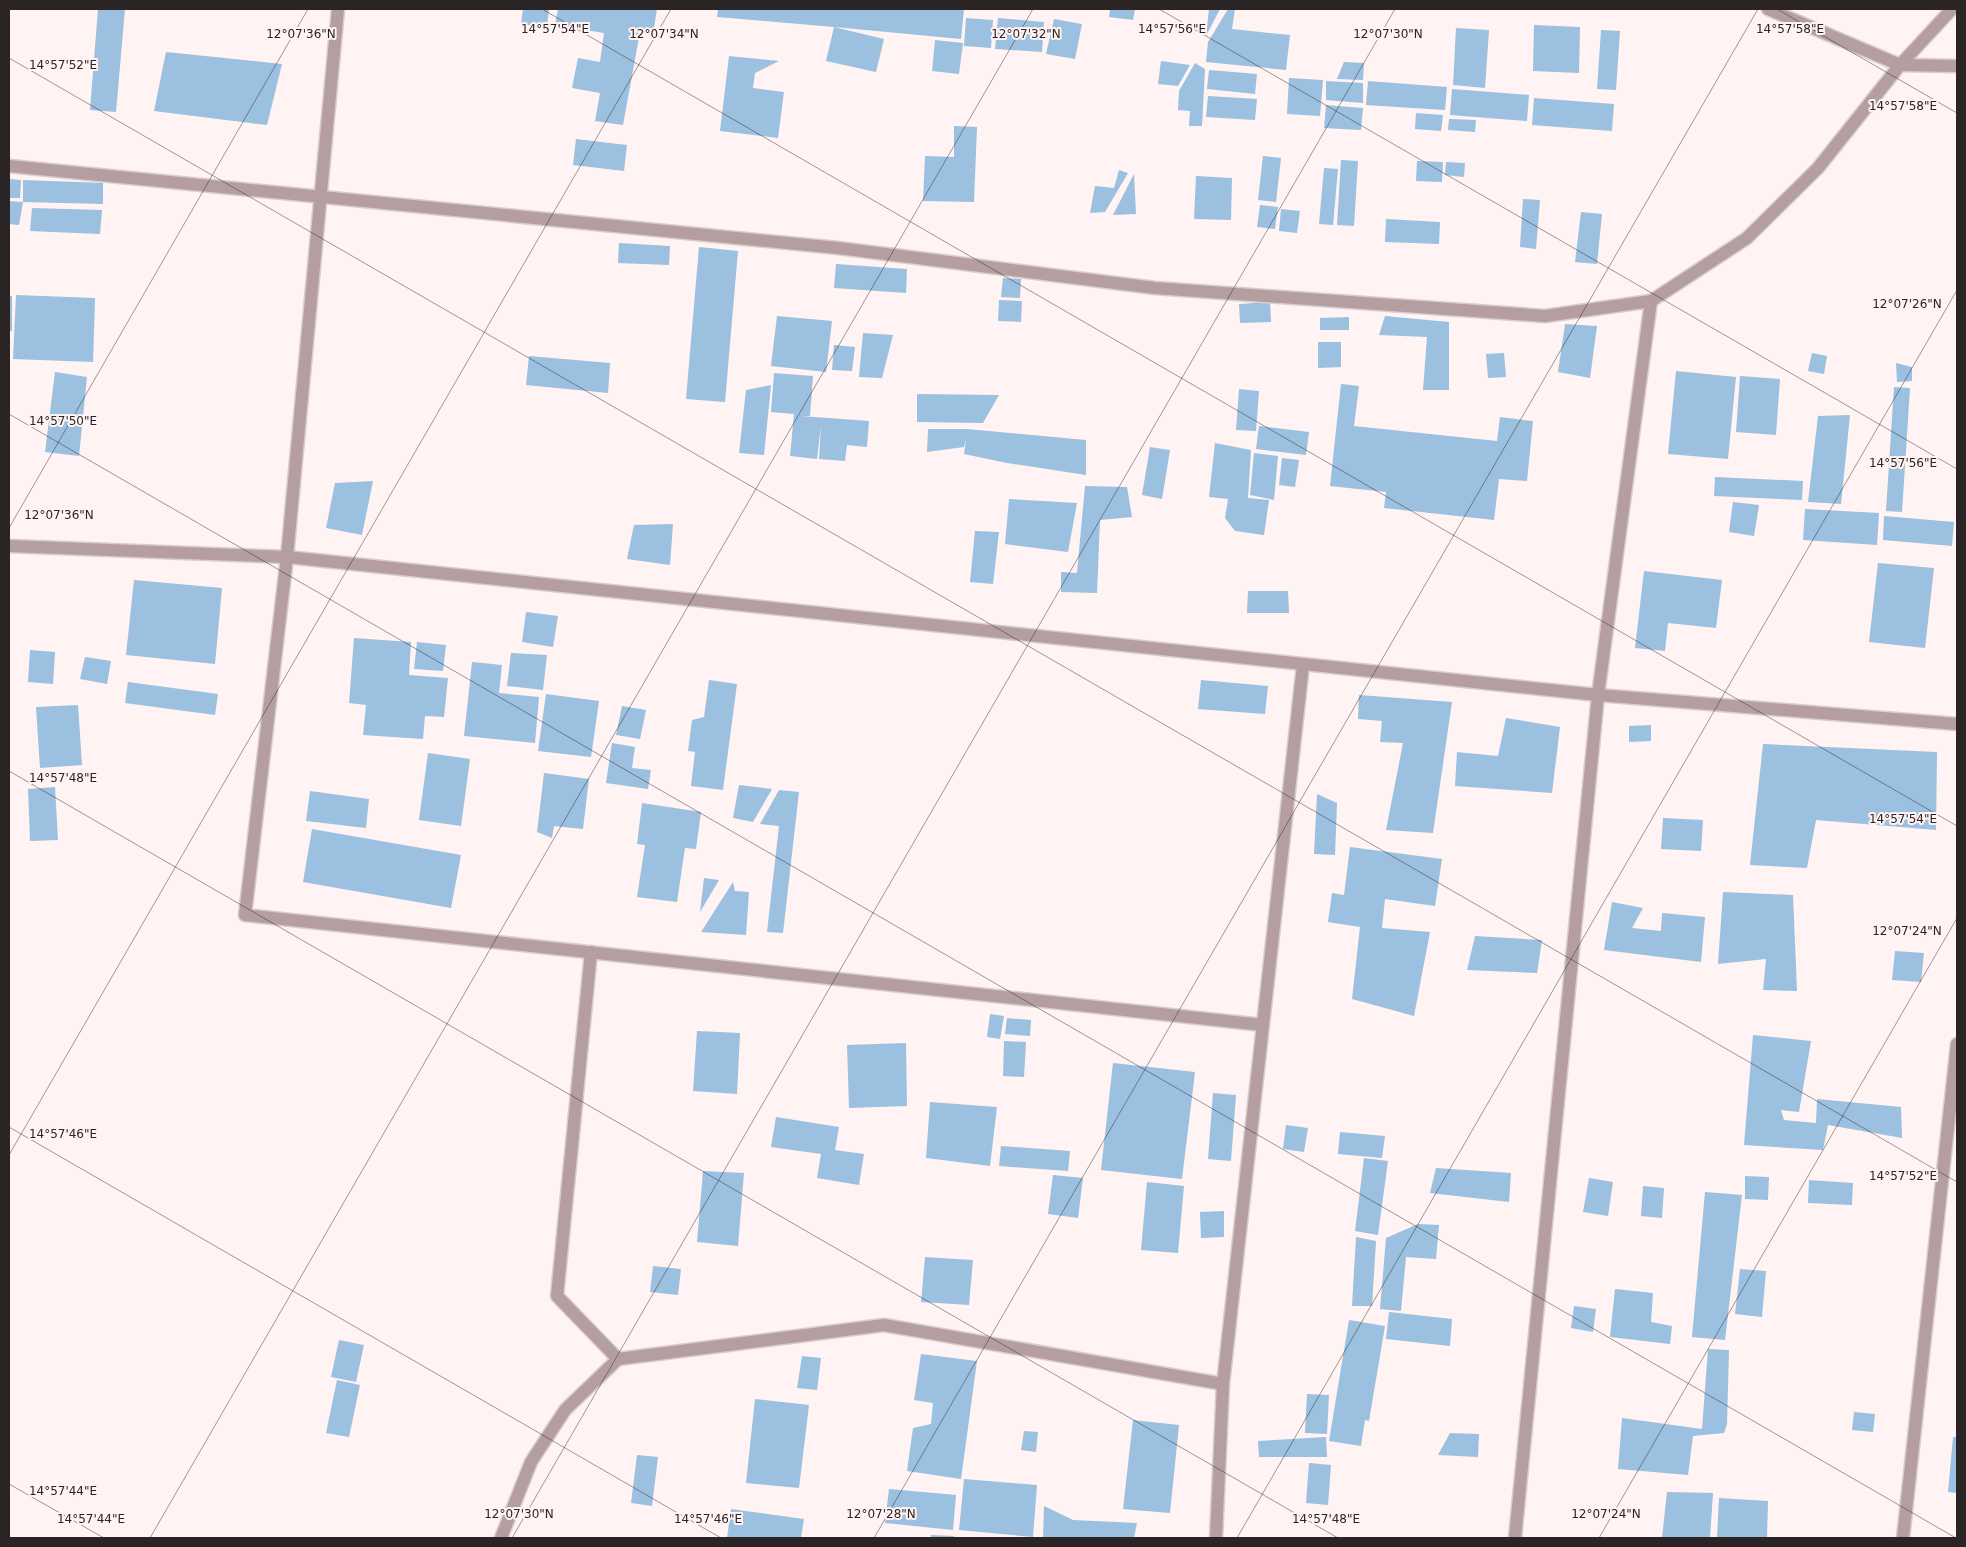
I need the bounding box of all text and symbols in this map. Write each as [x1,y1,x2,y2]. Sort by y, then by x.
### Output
text: 14°57'54"E [521,22,589,36]
text: 14°57'56"E [1138,22,1206,36]
text: 14°57'58"E [1756,22,1824,36]
text: 12°07'36"N [266,27,336,41]
text: 12°07'34"N [629,27,699,41]
text: 12°07'32"N [991,27,1061,41]
text: 12°07'30"N [1353,27,1423,41]
text: 14°57'52"E [29,58,97,72]
text: 14°57'58"E [1869,99,1937,113]
text: 12°07'26"N [1872,297,1942,311]
text: 14°57'50"E [29,414,97,428]
text: 14°57'56"E [1869,456,1937,470]
text: 12°07'36"N [24,508,94,522]
text: 14°57'48"E [29,771,97,785]
text: 14°57'54"E [1869,812,1937,826]
text: 12°07'24"N [1872,924,1942,938]
text: 14°57'46"E [29,1127,97,1141]
text: 14°57'52"E [1869,1169,1937,1183]
text: 14°57'44"E [29,1484,97,1498]
text: 12°07'30"N [484,1507,554,1521]
text: 12°07'28"N [846,1507,916,1521]
text: 12°07'24"N [1571,1507,1641,1521]
text: 14°57'44"E [57,1512,125,1526]
text: 14°57'46"E [674,1512,742,1526]
text: 14°57'48"E [1292,1512,1360,1526]

